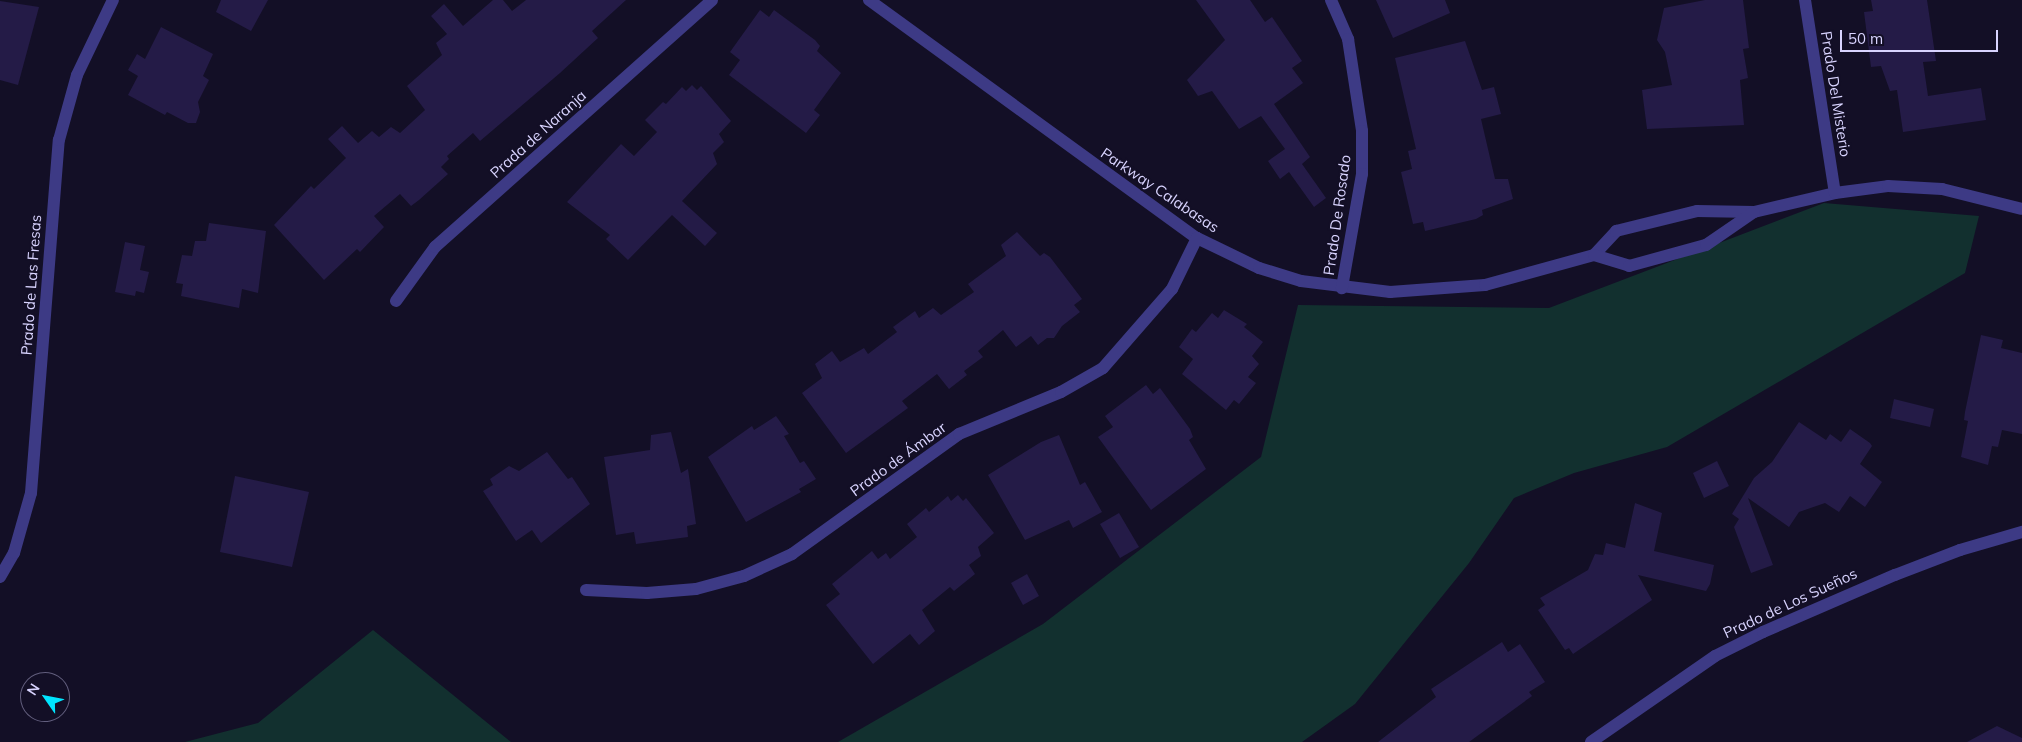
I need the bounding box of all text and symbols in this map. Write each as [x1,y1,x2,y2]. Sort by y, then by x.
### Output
scale bar [1842,20,2000,52]
text: 50 m [1848,29,1883,48]
street label: Prado Del Misterio [1817,30,1855,158]
street label: Prada de Naranja [486,86,590,182]
street label: Parkway Calabasas [1098,144,1222,236]
street label: Prado De Rosado [1320,154,1354,276]
street label: Prado de Las Fresas [17,214,45,356]
street label: Prado de Ámbar [847,418,949,500]
street label: Prado de Los Sueños [1720,564,1860,642]
north arrow [20,672,70,722]
text: N [23,680,44,699]

